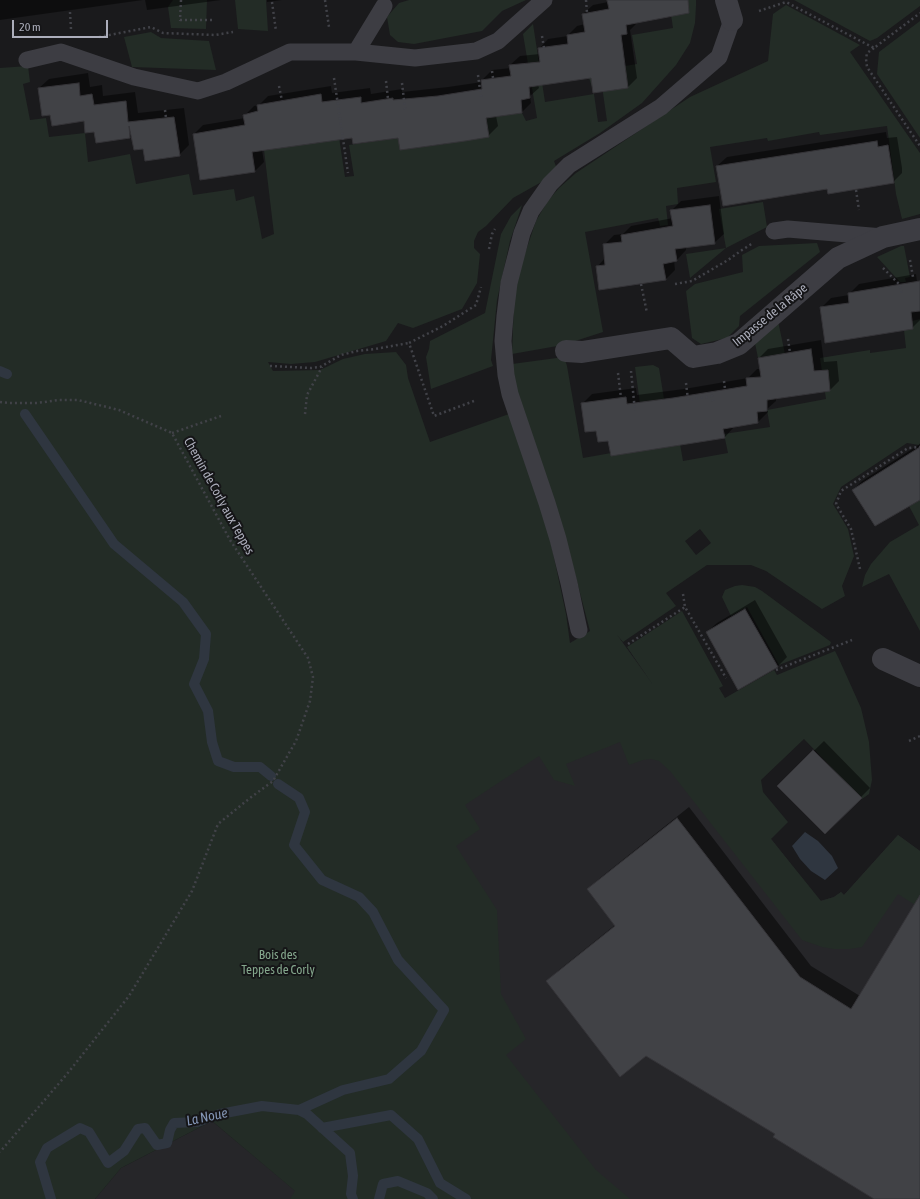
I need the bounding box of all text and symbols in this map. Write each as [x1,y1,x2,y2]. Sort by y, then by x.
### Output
scale bar [14,12,110,38]
text: 20 m [19,20,41,34]
street label: Impasse de la Râpe [730,280,810,350]
street label: Chemin de Corly aux Teppes [180,435,258,557]
park label: Bois des Teppes de Corly [241,947,315,978]
water label: La Noue [185,1104,229,1130]

